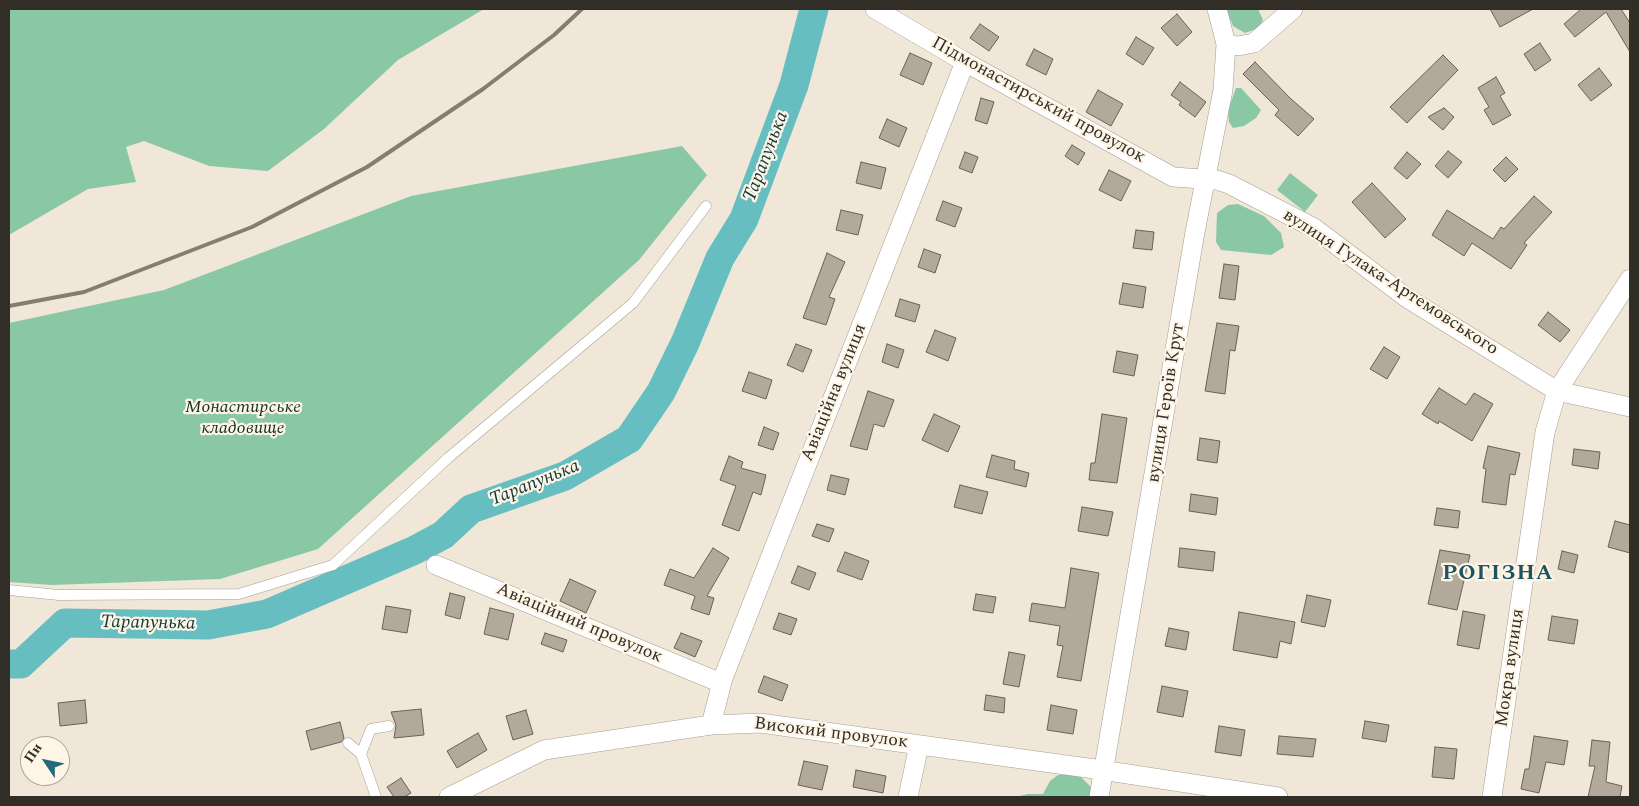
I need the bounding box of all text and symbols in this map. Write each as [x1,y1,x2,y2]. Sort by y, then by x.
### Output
street label: Підмонастирський провулок [927,33,1149,169]
water label: Тарапунька [739,109,795,205]
street label: вулиця Гулака-Артемовського [1278,205,1502,361]
street label: Авіаційна вулиця [798,321,872,465]
street label: вулиця Героїв Крут [1144,322,1190,484]
park label: Монастирське кладовище [185,397,301,439]
water label: Тарапунька [487,456,583,512]
district label: РОГІЗНА [1441,562,1555,588]
street label: Авіаційний провулок [493,579,665,669]
street label: Мокра вулиця [1492,608,1530,728]
water label: Тарапунька [100,612,196,636]
street label: Високий провулок [753,714,909,754]
north arrow [20,736,70,786]
text: Пн [19,739,47,767]

